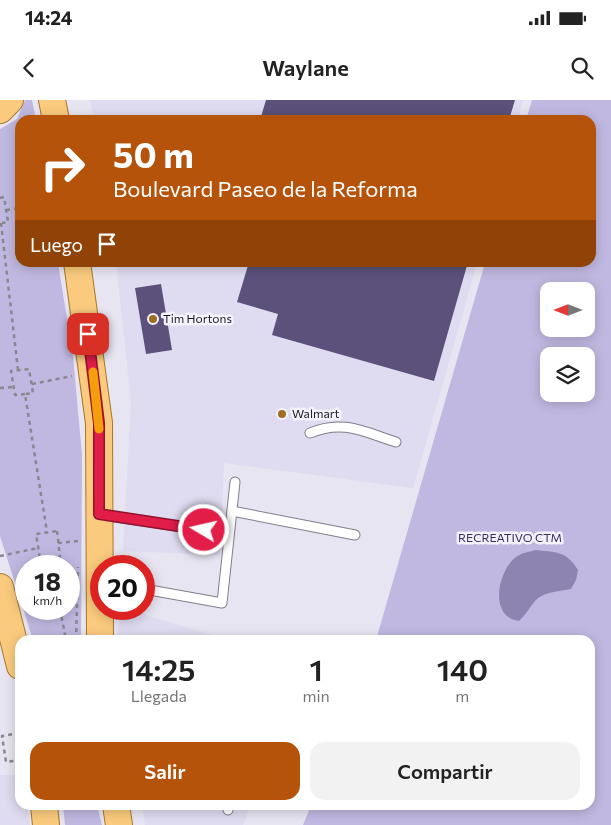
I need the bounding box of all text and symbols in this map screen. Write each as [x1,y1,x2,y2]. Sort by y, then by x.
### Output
text: 14:24 [25,6,73,29]
icon: back [15,54,43,82]
text: Waylane [262,54,349,81]
icon: search [568,54,596,82]
text: 50 m [113,132,194,175]
icon: right [30,135,95,200]
text: Boulevard Paseo de la Reforma [113,175,418,202]
icon: arrive [93,230,121,258]
text: Luego [30,233,83,256]
north arrow [540,282,595,338]
map controls [540,282,595,402]
place label: Tim Hortons [163,311,232,325]
pin [67,313,109,355]
marker: Tim Hortons [147,313,159,325]
icon: arrive [74,320,102,348]
button: layers [540,347,595,402]
place label: Walmart [292,406,339,420]
marker: Walmart [276,408,288,420]
position arrow [177,503,229,555]
park label: RECREATIVO CTM [458,530,562,544]
speed limit sign: 20 [90,555,155,620]
text: 18 [34,566,61,596]
text: km/h [33,593,62,607]
text: 14:25 [122,650,196,687]
text: 1 [309,650,323,687]
text: 140 [437,650,488,687]
text: Llegada [131,686,187,705]
text: min [302,686,330,705]
text: m [455,686,469,705]
button: Salir [30,742,300,800]
button: Compartir [310,742,580,800]

